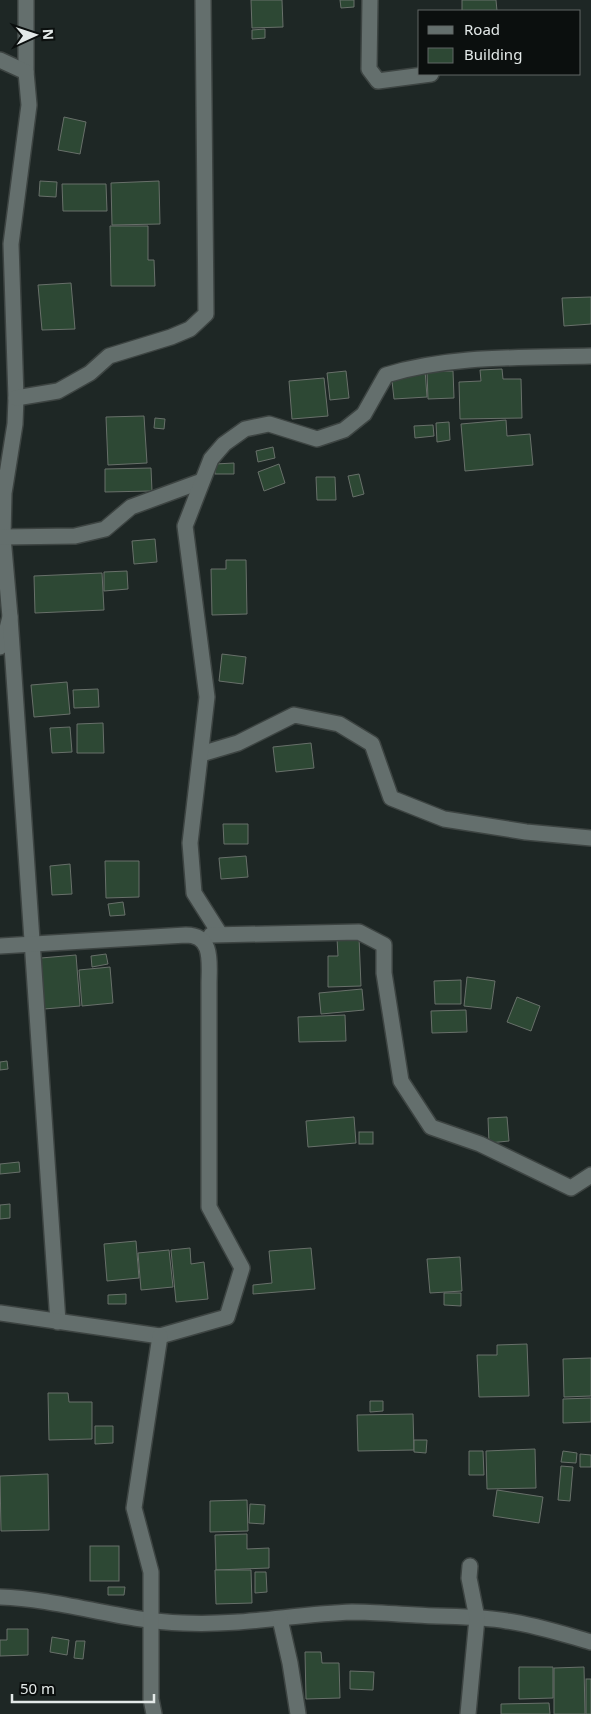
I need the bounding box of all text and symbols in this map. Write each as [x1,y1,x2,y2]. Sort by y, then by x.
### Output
north arrow [10,10,60,60]
legend [418,10,581,75]
text: Road [464,19,500,39]
text: N [39,28,58,40]
text: Building [464,44,522,64]
scale bar [12,1672,155,1704]
text: 50 m [20,1678,55,1698]

